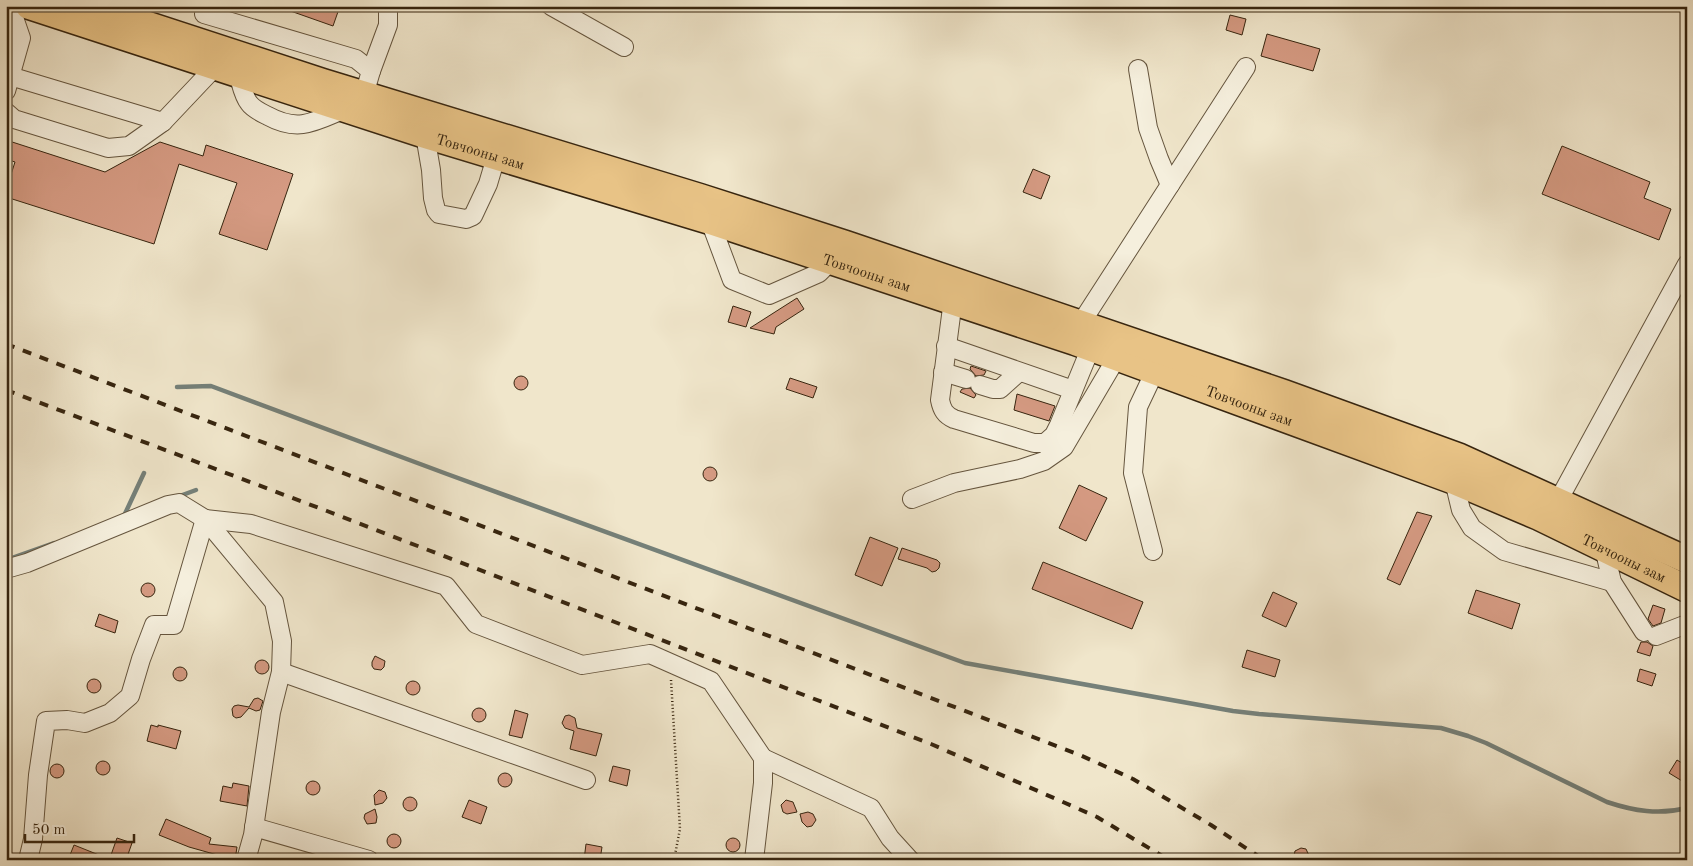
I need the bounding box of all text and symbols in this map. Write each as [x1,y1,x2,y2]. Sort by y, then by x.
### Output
street label: Товчооны зам [434,133,526,174]
street label: Товчооны зам [820,253,912,296]
street label: Товчооны зам [1203,384,1294,430]
street label: Товчооны зам [1579,533,1668,587]
scale bar [25,811,134,843]
text: 50 m [32,823,66,838]

